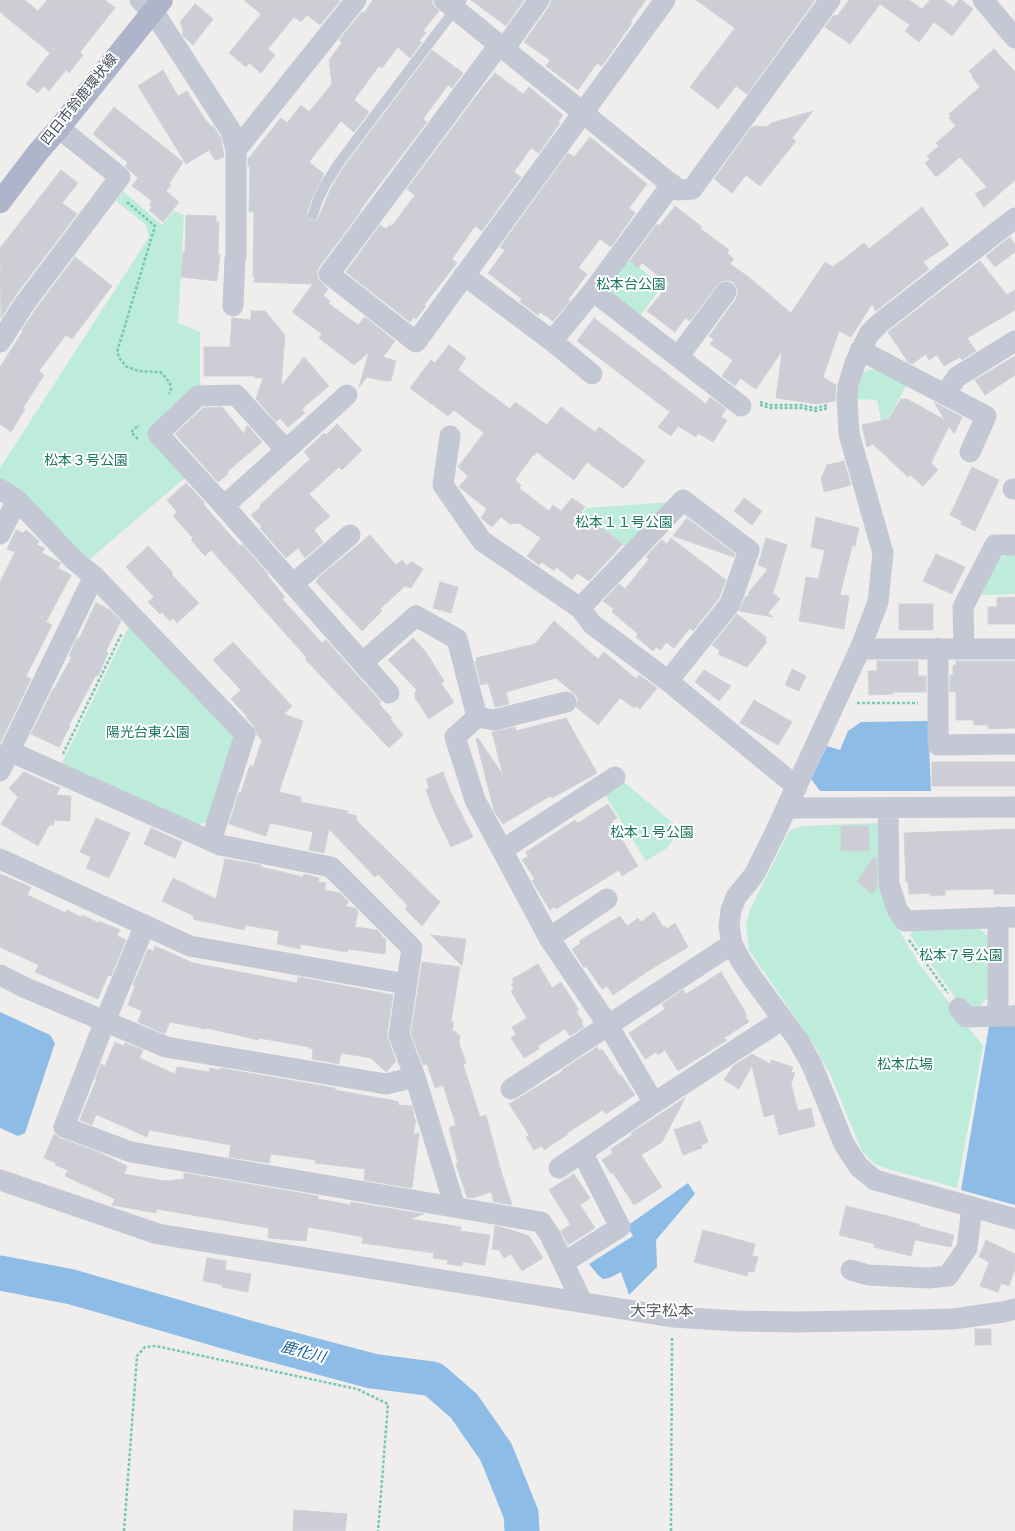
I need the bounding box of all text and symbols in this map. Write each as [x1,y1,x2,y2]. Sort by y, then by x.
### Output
street label: 四日市鈴鹿環状線 [38,51,122,149]
park label: 松本台公園 [596,277,666,293]
park label: 松本３号公園 [44,453,128,469]
park label: 松本１１号公園 [575,515,673,531]
park label: 陽光台東公園 [106,725,190,741]
park label: 松本１号公園 [610,825,694,841]
park label: 松本７号公園 [919,948,1003,964]
park label: 松本広場 [877,1057,933,1073]
district label: 大字松本 [630,1302,694,1322]
water label: 鹿化川 [279,1338,327,1368]

